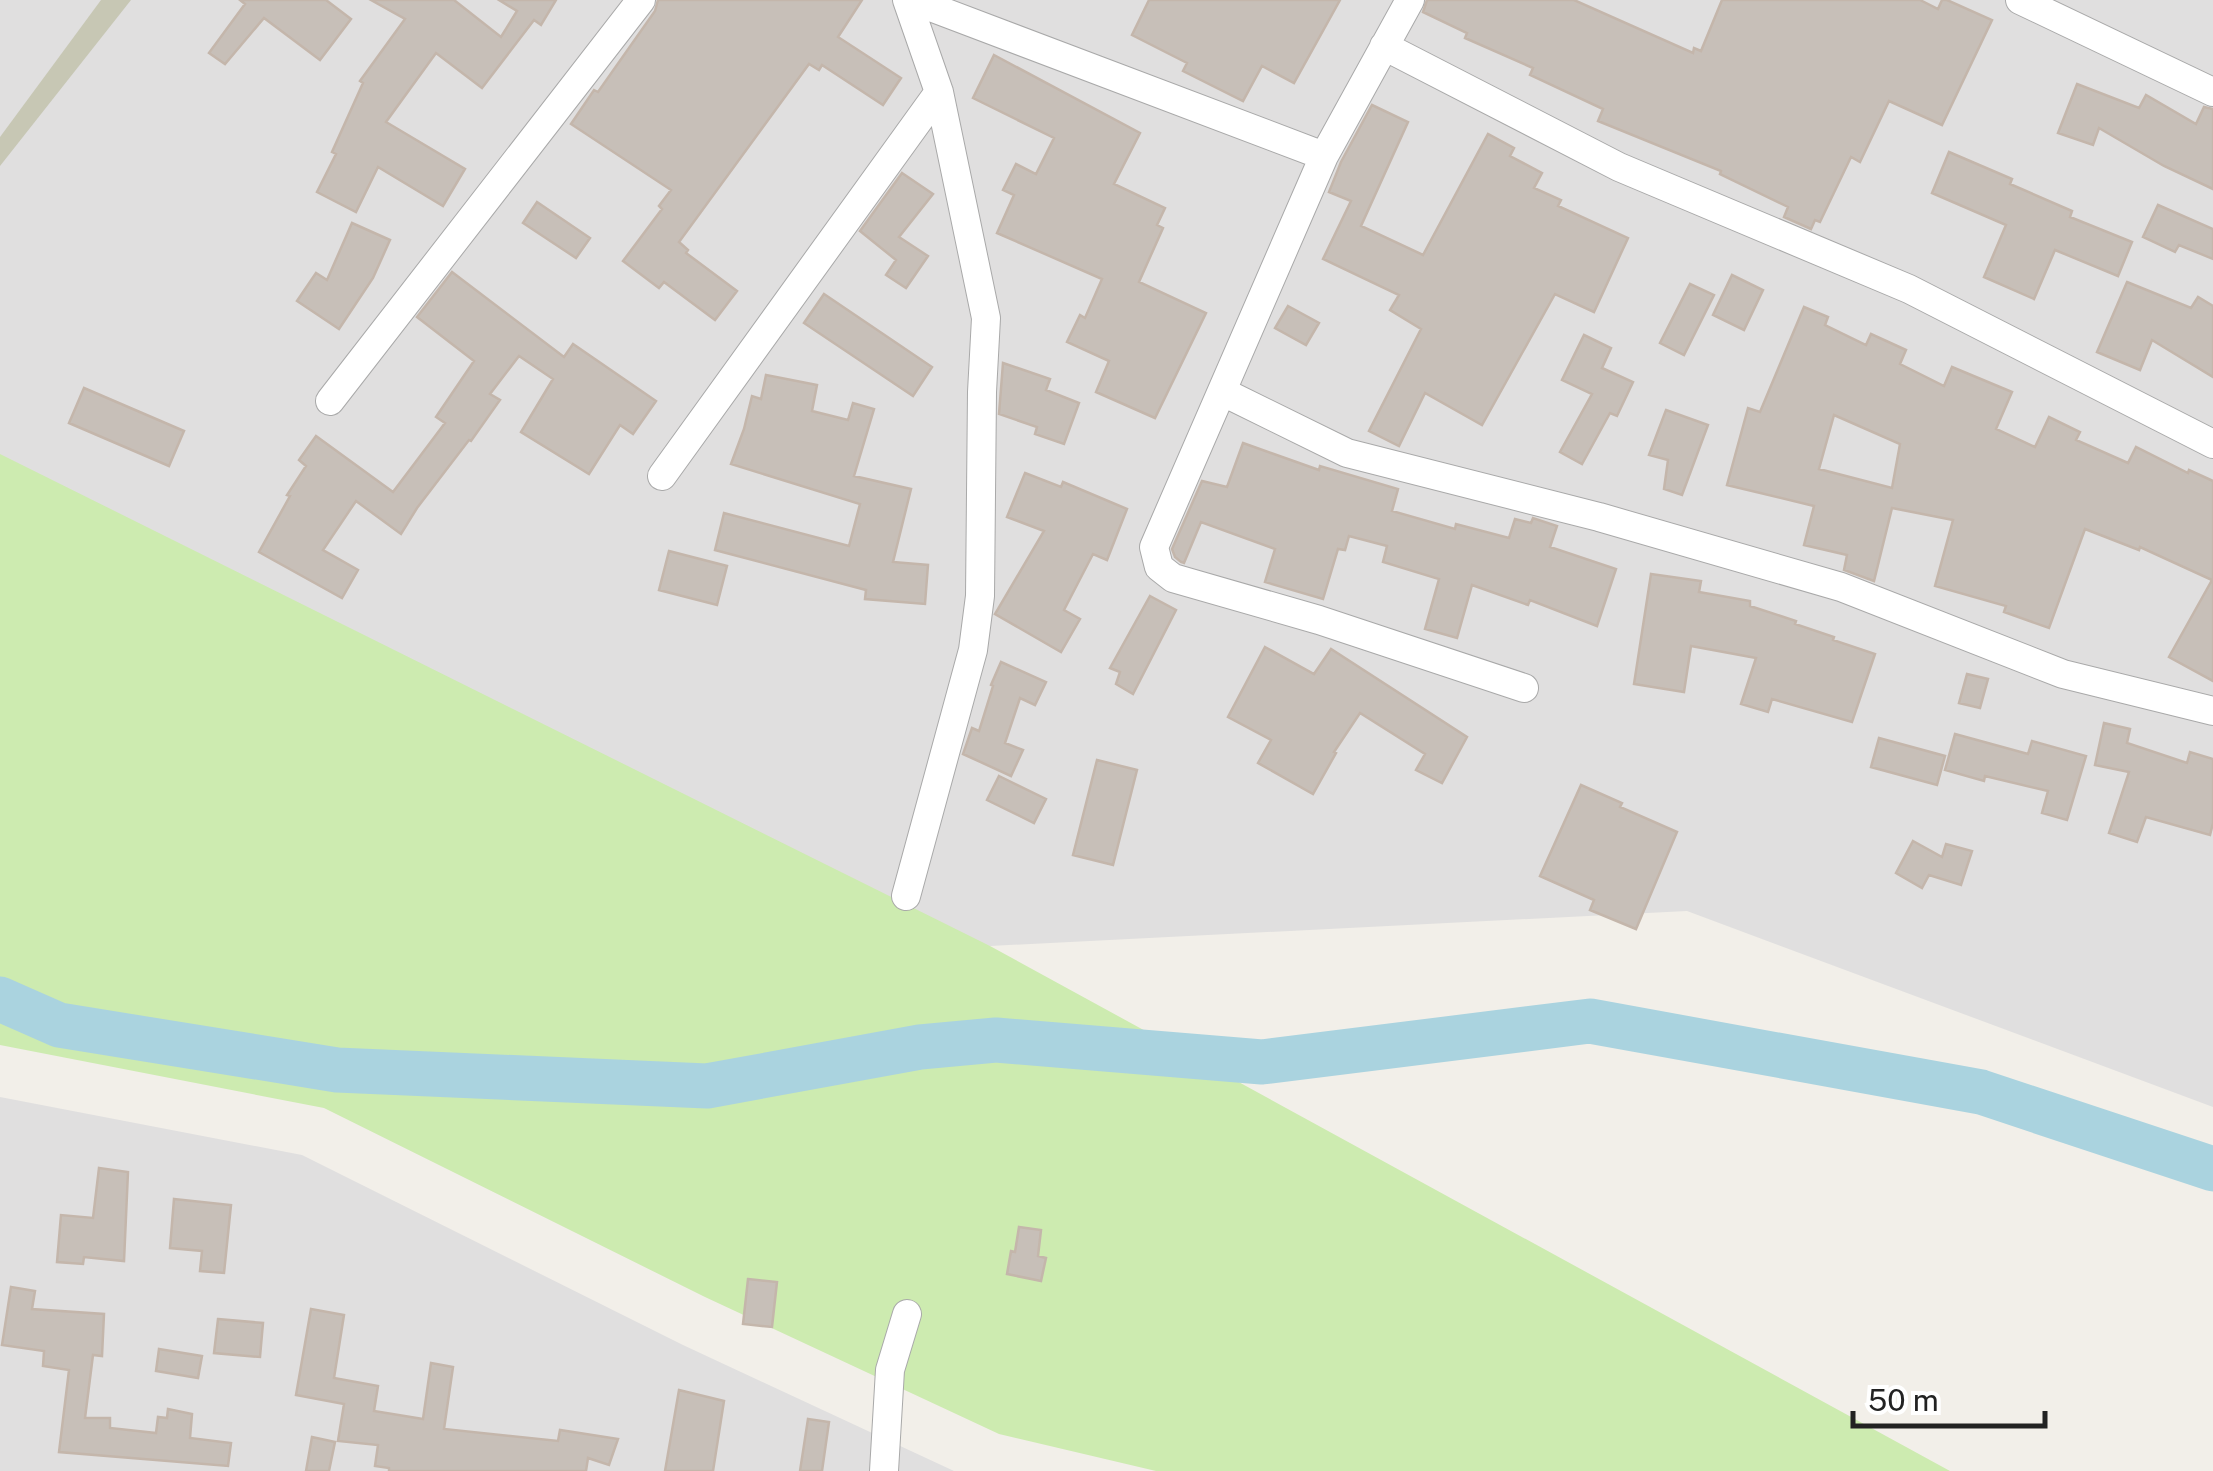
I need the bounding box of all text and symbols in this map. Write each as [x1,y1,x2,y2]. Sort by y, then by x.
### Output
scale bar [1853,1366,2046,1428]
text: 50 m [1868,1382,1939,1418]

